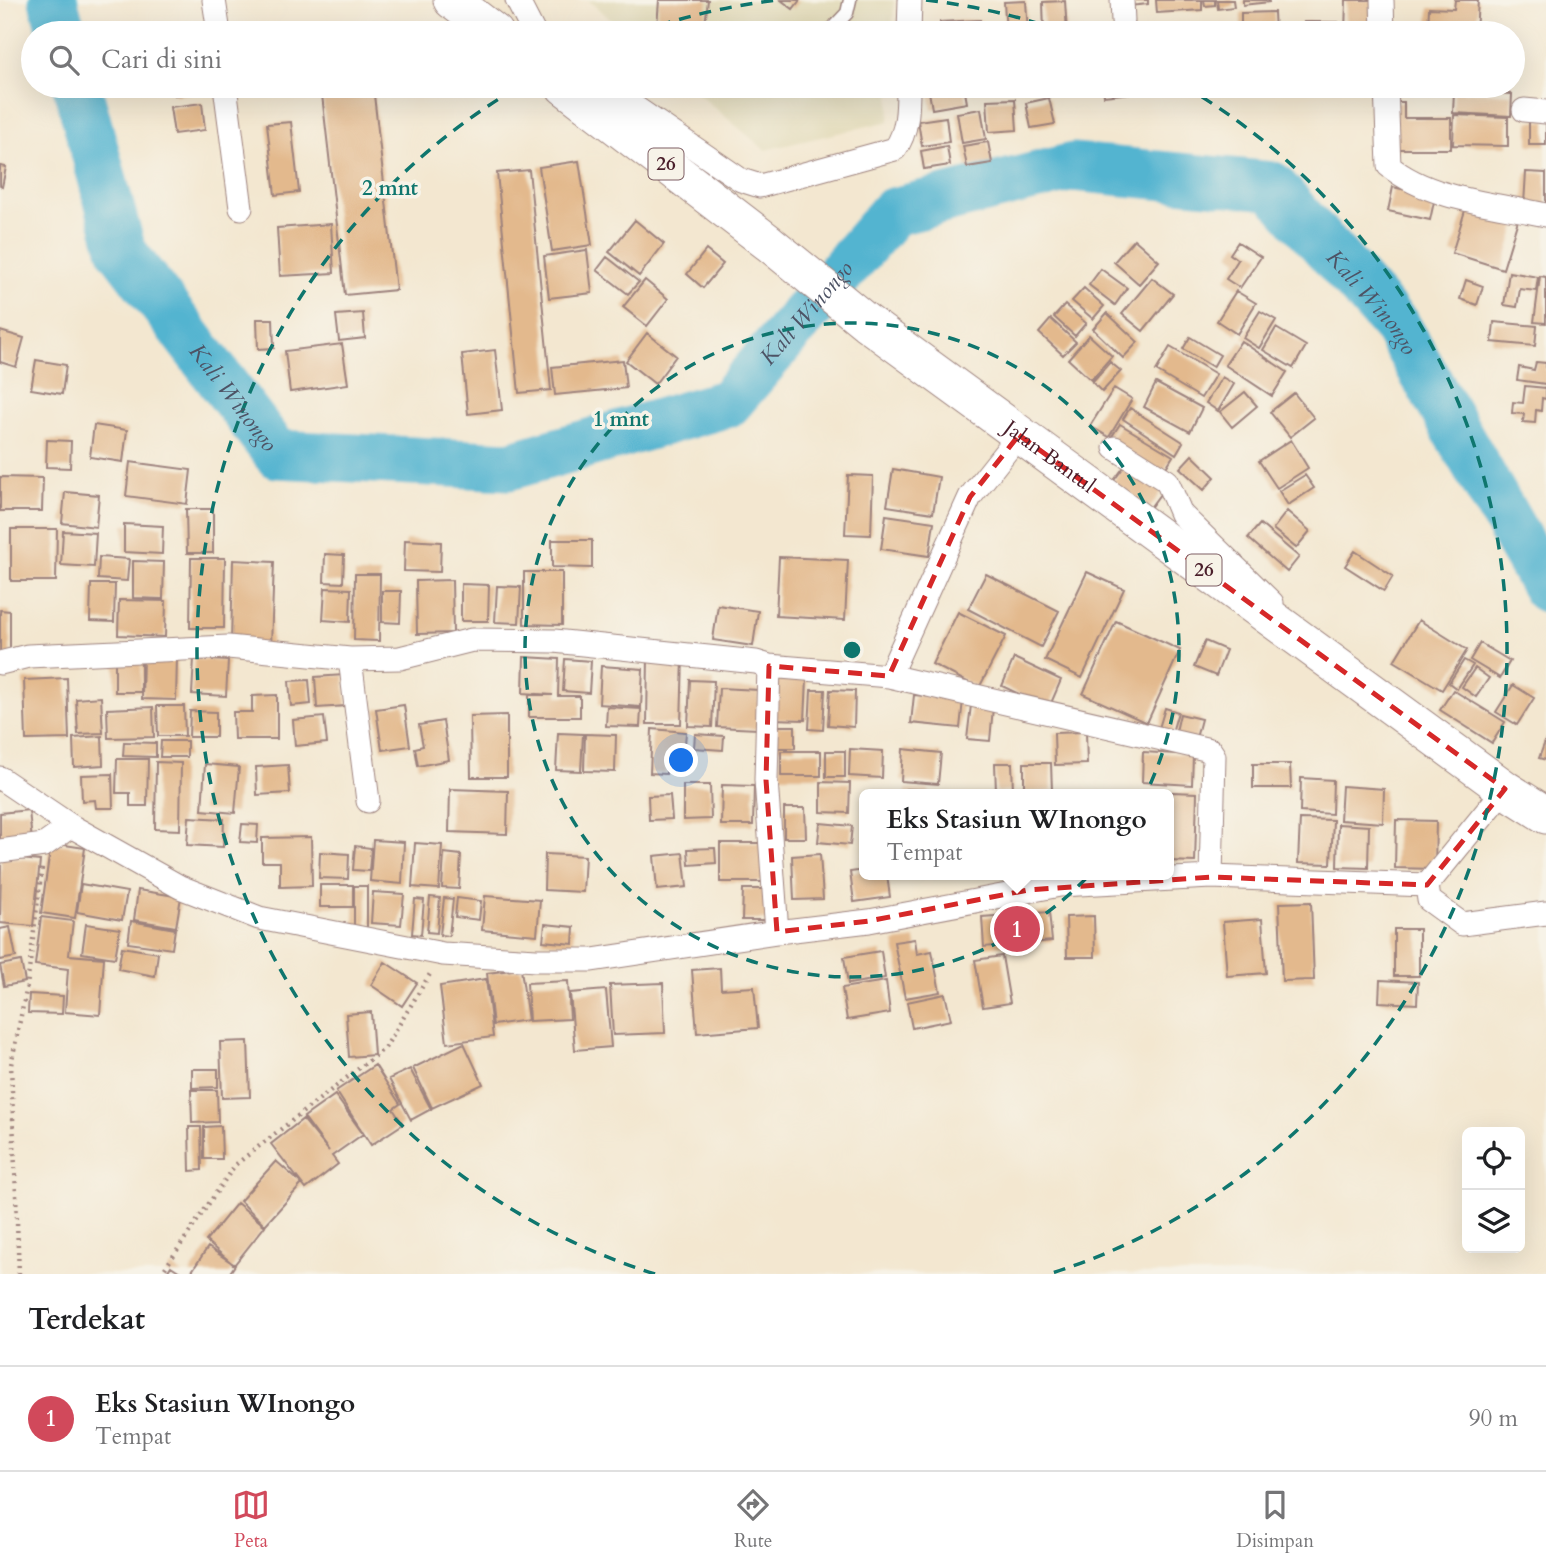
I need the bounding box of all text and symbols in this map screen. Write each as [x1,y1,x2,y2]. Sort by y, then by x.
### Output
search box [21,21,1525,98]
icon: search [45,41,83,79]
text: Cari di sini [101,42,222,77]
road number: 26 [648,148,684,180]
text: 2 mnt [362,174,419,203]
water label: Kali Winongo [1320,242,1425,360]
water label: Kali Winongo [752,254,860,371]
water label: Kali Winongo [182,337,285,458]
text: 1 mnt [593,405,650,434]
street label: Jalan Bantul [996,411,1102,500]
road number: 26 [1186,554,1222,586]
centre of rings [840,638,864,662]
your location [664,743,698,777]
popup [859,789,1174,880]
text: Eks Stasiun WInongo [886,802,1147,837]
text: Tempat [886,837,963,868]
pin: 1 [994,903,1040,955]
map controls [1462,1127,1525,1253]
button: locate [1462,1127,1525,1190]
button: layers [1462,1190,1525,1253]
text: Terdekat [28,1299,145,1340]
text: Eks Stasiun WInongo [95,1386,355,1421]
text: 1 [45,1403,57,1434]
text: 90 m [1469,1403,1518,1434]
text: Tempat [95,1421,171,1452]
tab: Peta [232,1486,270,1554]
tab: Rute [734,1486,772,1554]
tab: Disimpan [1236,1486,1314,1554]

